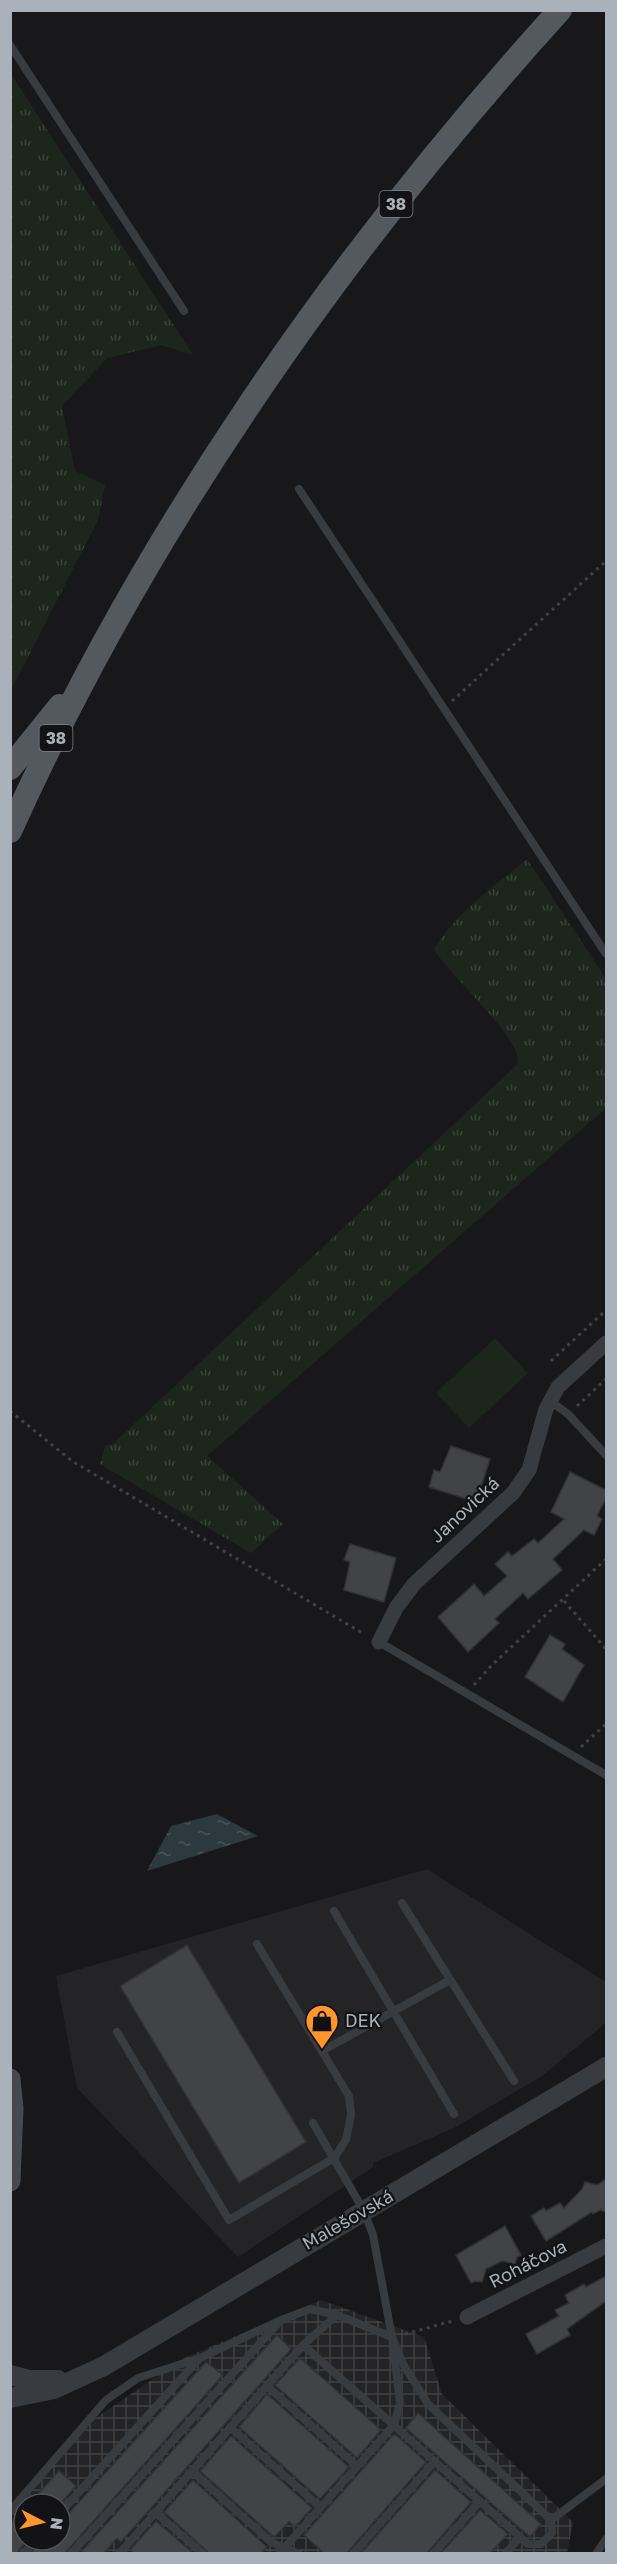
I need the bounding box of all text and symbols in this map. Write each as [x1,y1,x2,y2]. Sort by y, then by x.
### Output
road number: 38 [380,191,412,217]
road number: 38 [40,725,72,751]
street label: Janovická [425,1472,503,1547]
shop icon: DEK [304,2003,340,2050]
place label: DEK [345,2009,381,2031]
street label: Malešovská [298,2184,397,2254]
street label: Roháčova [485,2234,570,2292]
north arrow [12,2492,72,2552]
text: N [46,2517,68,2531]

